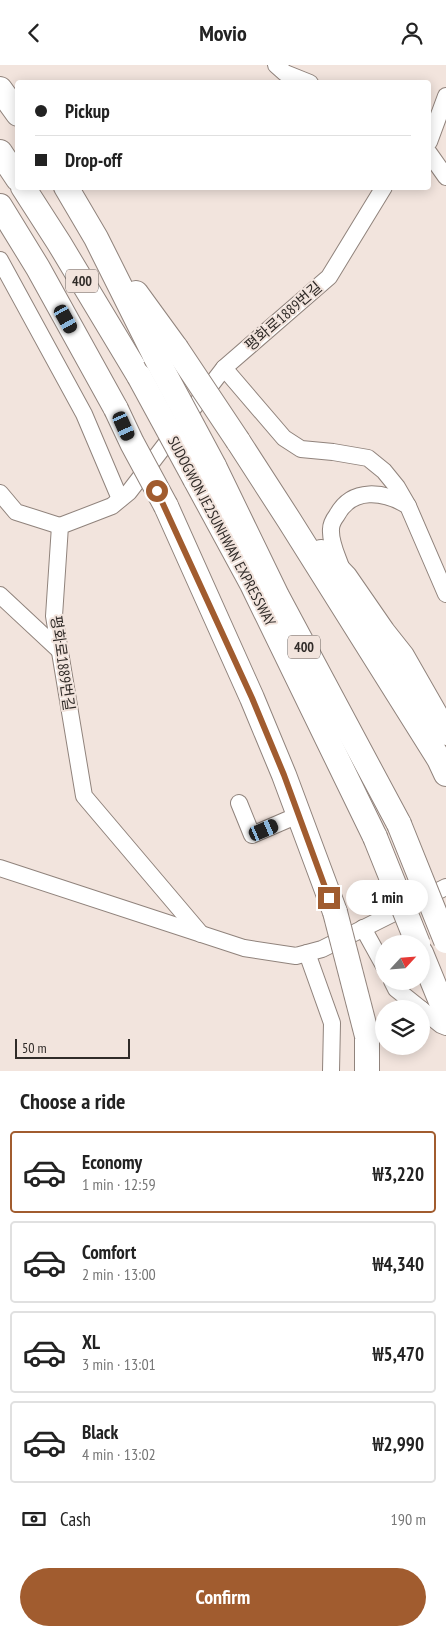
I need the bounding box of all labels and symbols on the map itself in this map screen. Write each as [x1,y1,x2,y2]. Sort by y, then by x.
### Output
road number: 400 [66,270,98,293]
street label: 평화로1889번길 [241,277,325,355]
car [52,302,79,336]
car [111,409,136,443]
street label: SUDOGWON JE2SUNHWAN EXPRESSWAY [164,433,280,629]
route start [146,480,168,502]
street label: 평화로1889번길 [47,614,79,712]
road number: 400 [288,635,320,659]
car [247,817,280,843]
callout: 1 min [346,881,429,915]
route end [318,887,340,909]
north arrow [375,935,430,990]
scale bar [15,1036,130,1059]

